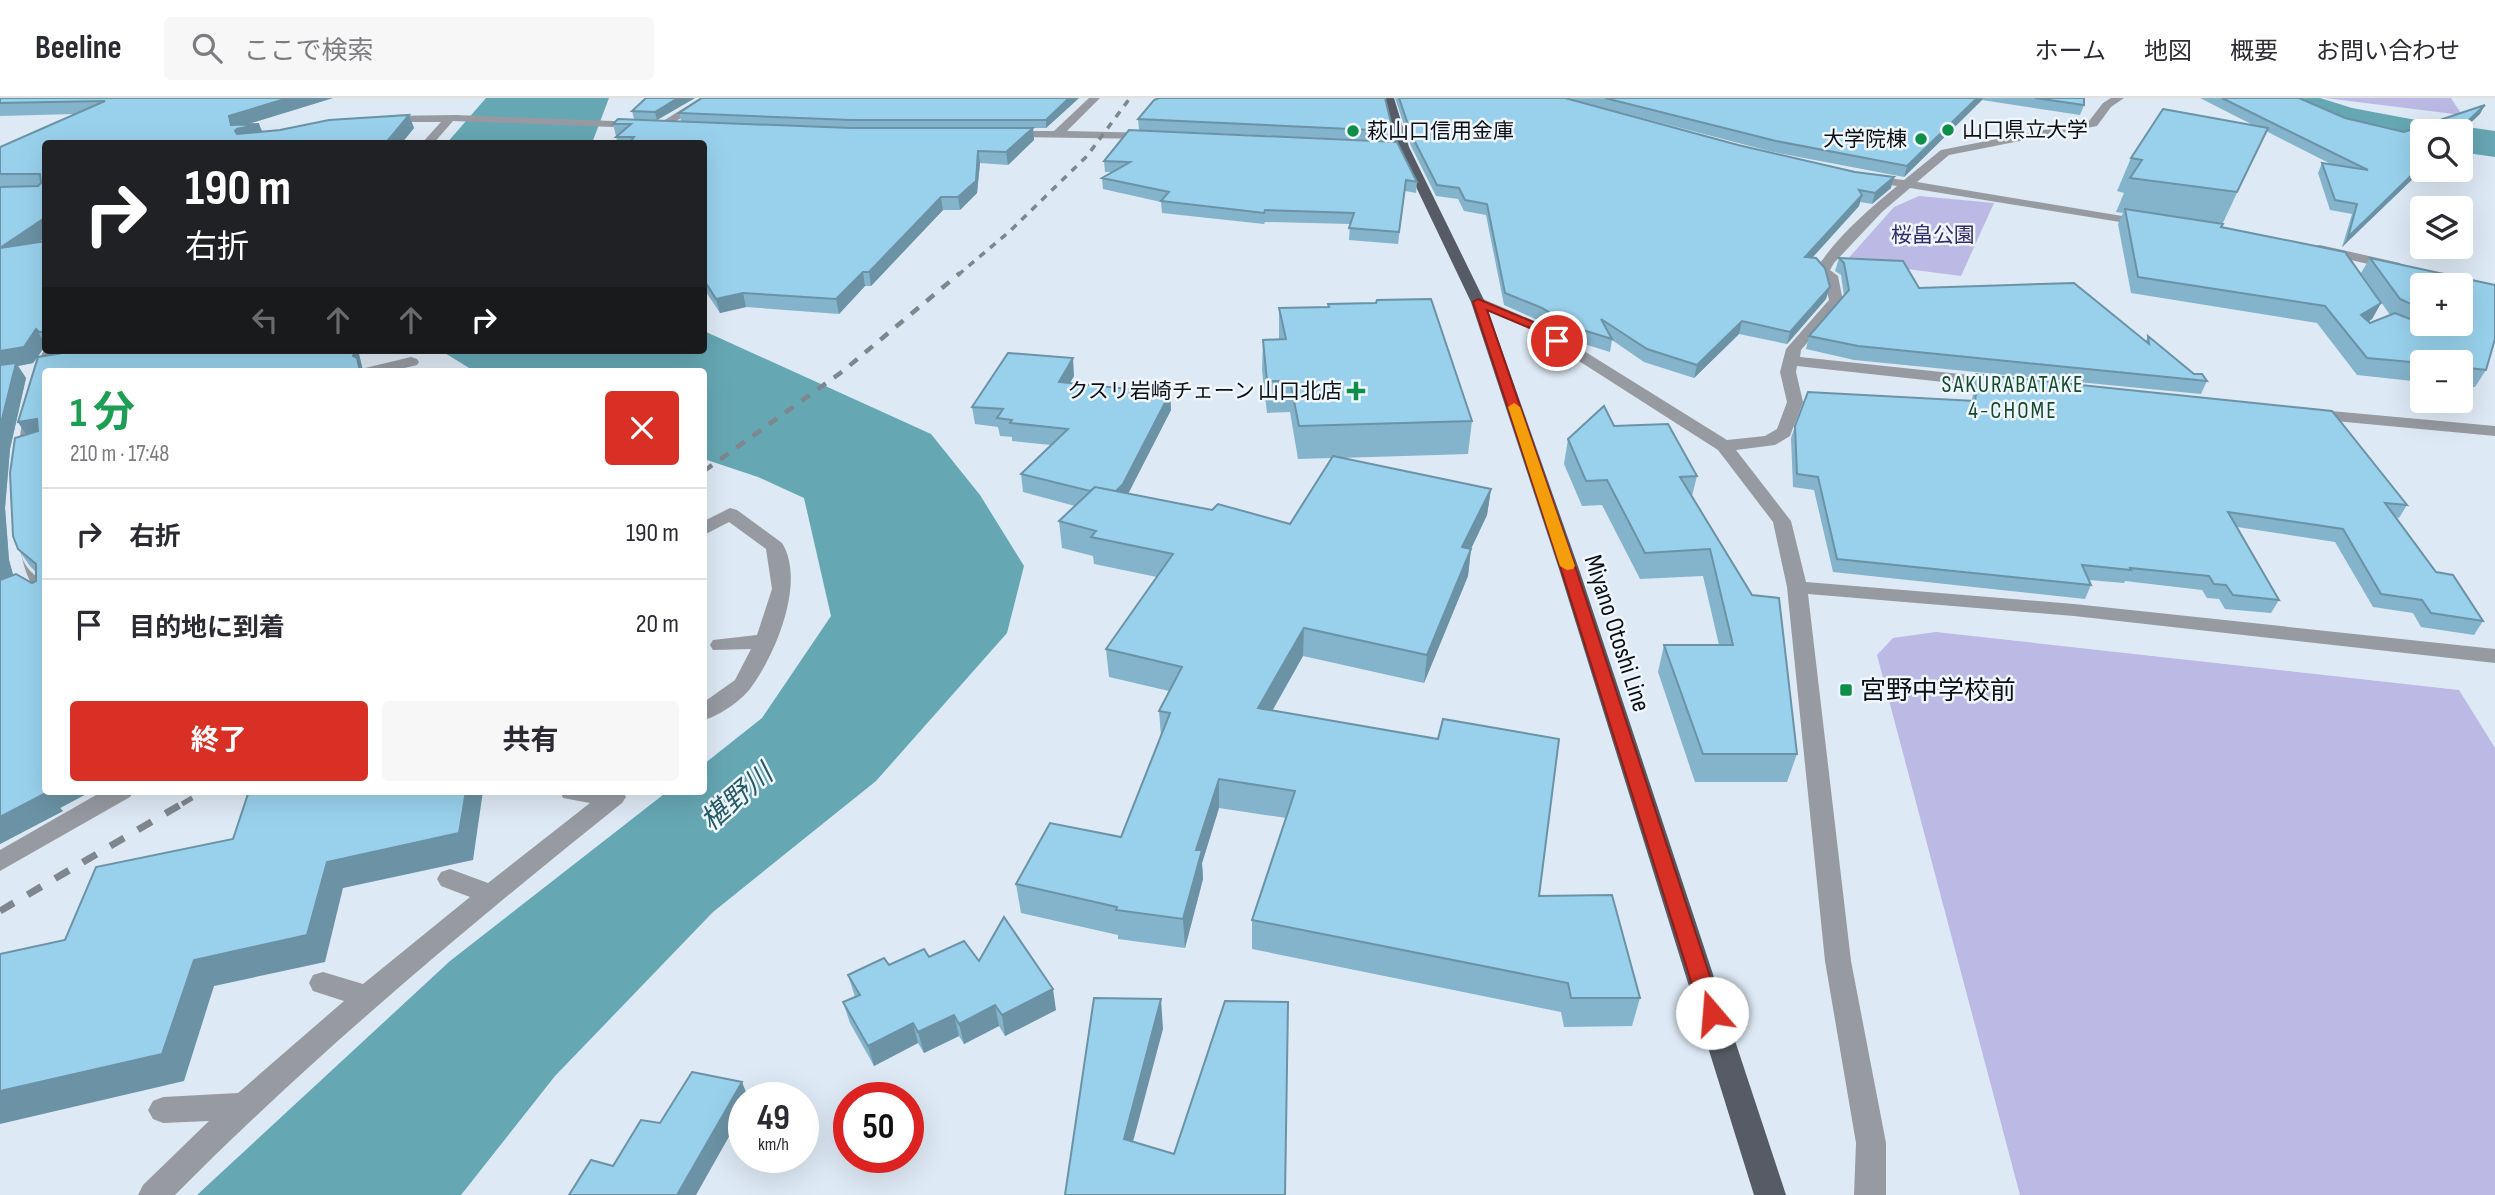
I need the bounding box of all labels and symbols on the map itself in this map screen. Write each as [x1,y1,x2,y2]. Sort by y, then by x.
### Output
place label: 山口県立大学 [1962,118,2088,143]
place label: 萩山口信用金庫 [1367,119,1514,144]
marker: 山口県立大学 [1940,122,1956,138]
marker: 萩山口信用金庫 [1345,123,1361,139]
place label: 大学院棟 [1823,127,1907,152]
marker: 大学院棟 [1913,131,1929,147]
park label: 桜畠公園 [1891,223,1975,248]
pin [1527,311,1587,371]
district label: SAKURABATAKE 4-CHOME [1942,371,2084,425]
place label: クスリ岩崎チェーン 山口北店 [1067,379,1342,404]
marker: クスリ岩崎チェーン 山口北店 [1348,383,1364,399]
street label: Miyano Otoshi Line [1577,551,1656,716]
place label: 宮野中学校前 [1860,676,2016,707]
marker: 宮野中学校前 [1838,682,1854,698]
water label: 椹野川 [694,756,782,838]
position arrow [1675,976,1749,1050]
speed limit sign: 50 [833,1082,924,1173]

